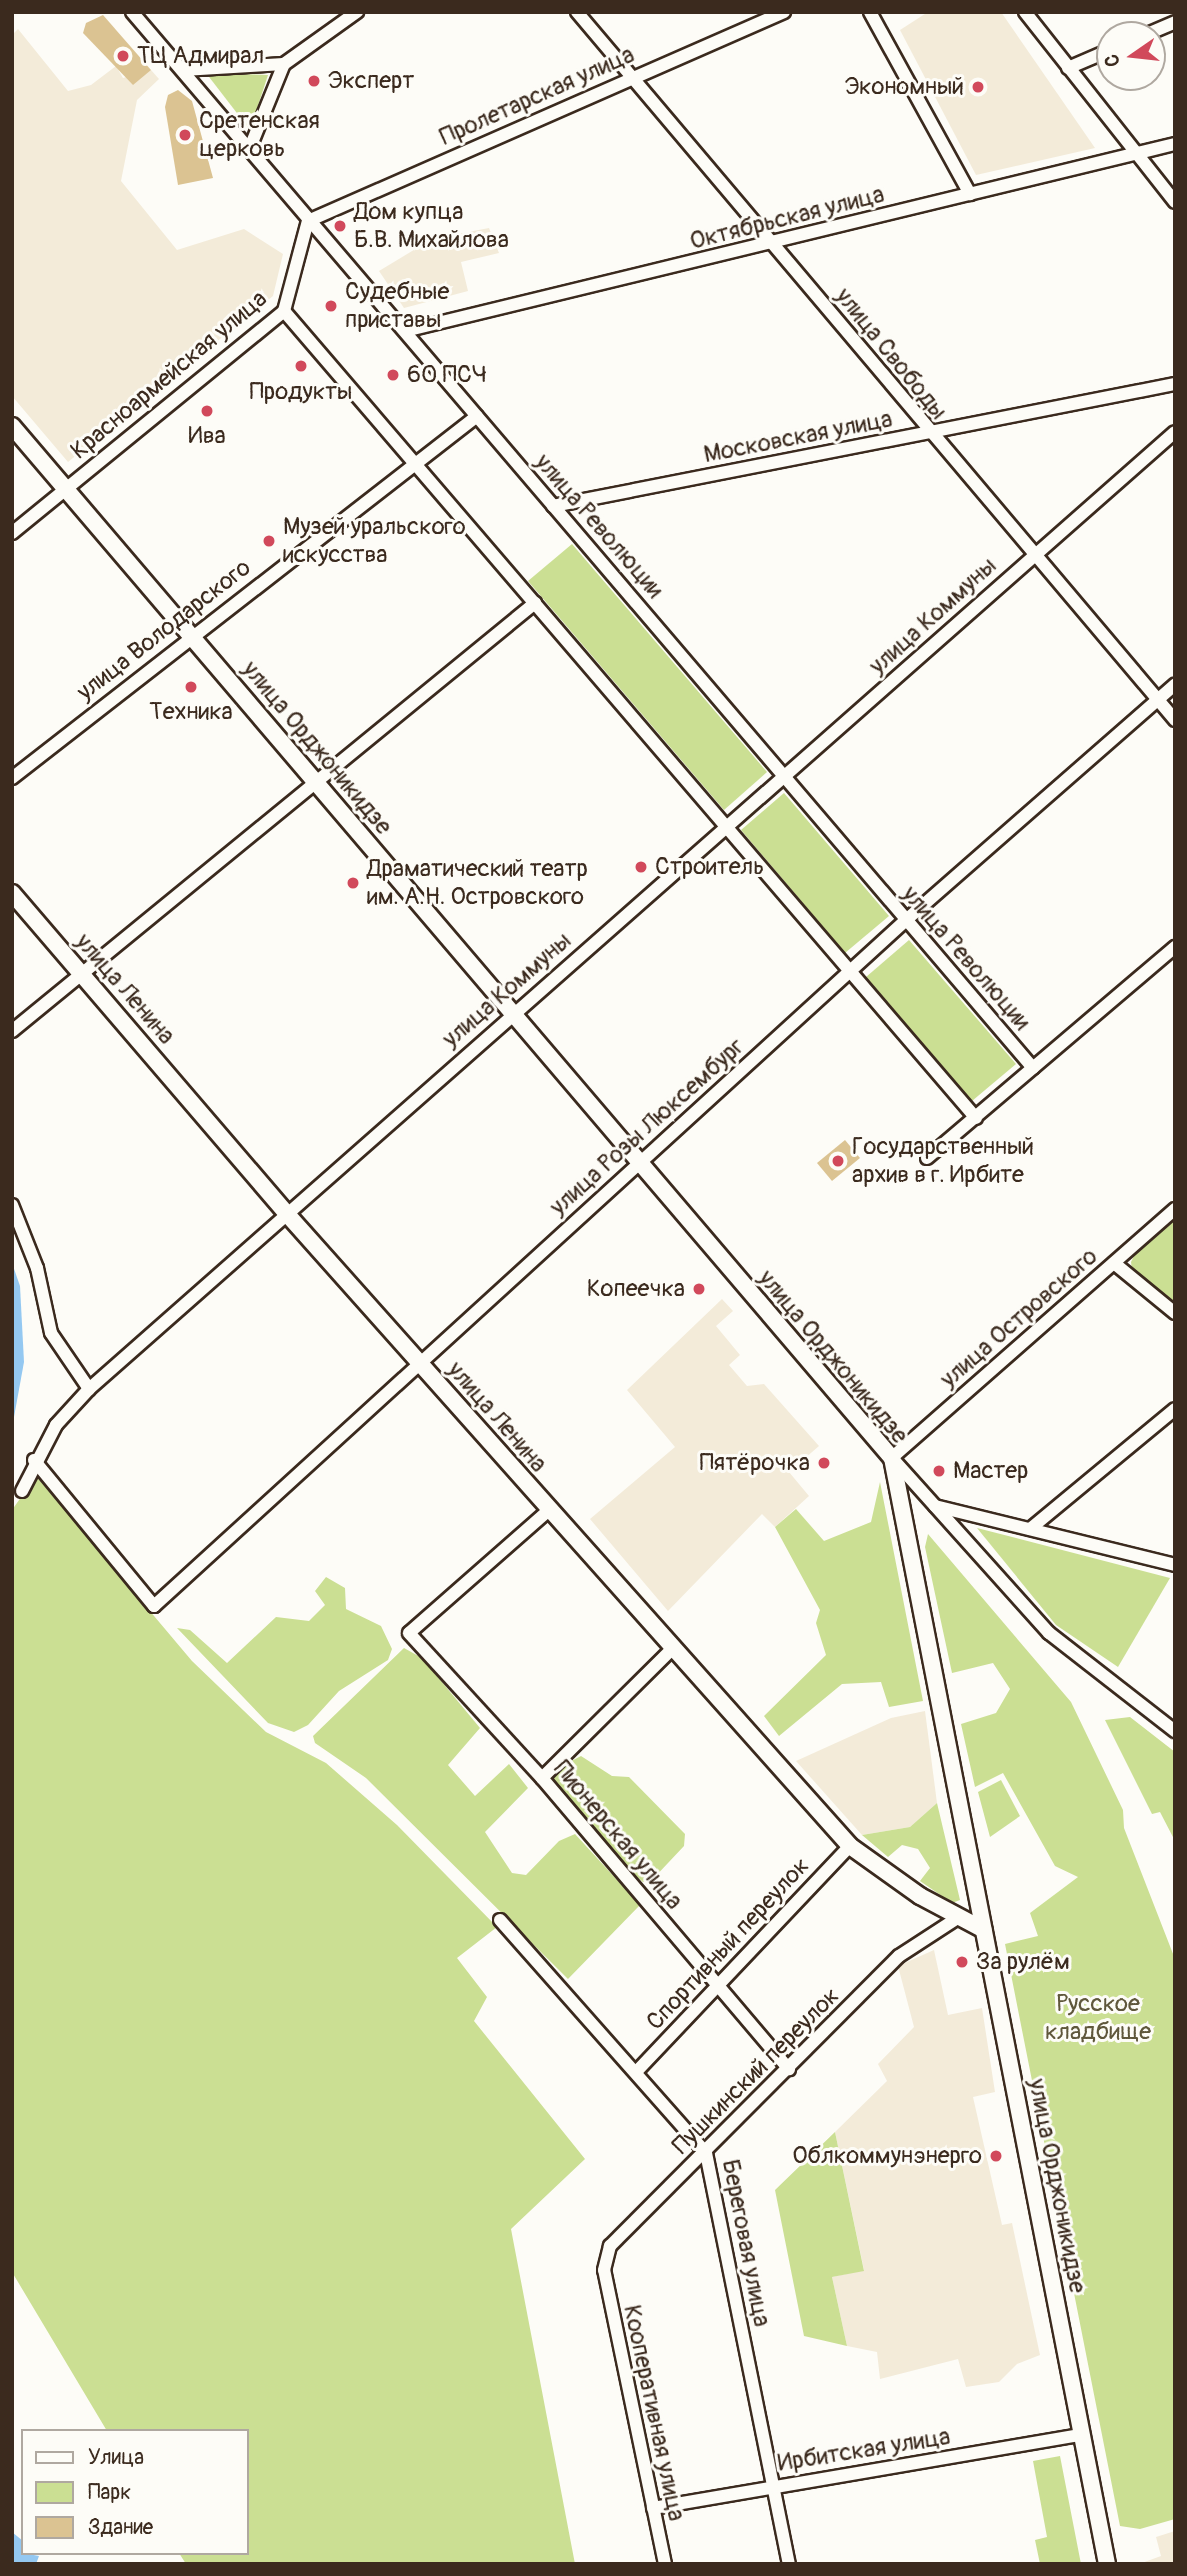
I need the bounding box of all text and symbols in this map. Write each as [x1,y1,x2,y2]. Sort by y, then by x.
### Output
north arrow [1096,21,1166,91]
street label: Пролетарская улица [435,40,639,152]
place label: ТЦ Адмирал [137,42,264,70]
marker: ТЦ Адмирал [115,48,131,64]
text: С [1100,52,1126,69]
place label: Эксперт [328,67,414,95]
marker: Эксперт [306,73,322,89]
place label: Экономный [845,73,964,101]
marker: Экономный [970,79,986,95]
place label: Сретенская церковь [199,107,320,163]
marker: Сретенская церковь [177,127,193,143]
street label: Октябрьская улица [687,180,887,256]
place label: Дом купца Б.В. Михайлова [354,198,509,254]
marker: Дом купца Б.В. Михайлова [332,218,348,234]
place label: Судебные приставы [345,278,449,334]
street label: улица Свободы [829,282,953,426]
street label: Красноармейская улица [65,285,273,465]
marker: Судебные приставы [323,298,339,314]
marker: Продукты [293,358,309,374]
place label: 60 ПСЧ [407,361,486,389]
marker: 60 ПСЧ [385,367,401,383]
place label: Продукты [249,378,353,406]
marker: Ива [199,403,215,419]
street label: Московская улица [701,405,895,469]
place label: Ива [188,422,226,450]
street label: улица Революции [529,448,669,604]
place label: Музей уральского искусства [283,513,466,569]
marker: Музей уральского искусства [261,533,277,549]
street label: улица Коммуны [864,551,1002,681]
street label: улица Володарского [71,553,257,707]
street label: улица Орджоникидзе [236,655,398,841]
marker: Техника [183,679,199,695]
place label: Техника [149,698,233,726]
place label: Строитель [655,853,764,881]
place label: Драматический театр им. А.Н. Островского [367,855,588,911]
marker: Строитель [633,859,649,875]
marker: Драматический театр им. А.Н. Островского [345,875,361,891]
street label: улица Революции [896,880,1036,1036]
street label: улица Коммуны [437,926,577,1054]
street label: улица Ленина [69,928,181,1050]
street label: улица Розы Люксембург [544,1032,750,1222]
place label: Государственный архив в г. Ирбите [852,1133,1034,1189]
marker: Государственный архив в г. Ирбите [830,1153,846,1169]
street label: улица Островского [935,1242,1103,1394]
street label: улица Орджоникидзе [752,1264,914,1450]
place label: Копеечка [587,1275,685,1303]
marker: Копеечка [691,1281,707,1297]
street label: улица Ленина [441,1356,553,1478]
place label: Пятёрочка [699,1449,810,1477]
marker: Пятёрочка [816,1455,832,1471]
place label: Мастер [953,1457,1028,1485]
marker: Мастер [931,1463,947,1479]
street label: Пионерская улица [547,1755,689,1915]
street label: Спортивный переулок [641,1852,815,2036]
place label: За рулём [976,1948,1070,1976]
marker: За рулём [954,1954,970,1970]
street label: Пушкинский переулок [667,1982,845,2160]
park label: Русское кладбище [1045,1990,1151,2046]
street label: улица Орджоникидзе [1022,2076,1092,2296]
place label: Облкоммунэнерго [792,2142,982,2170]
marker: Облкоммунэнерго [988,2148,1004,2164]
street label: Береговая улица [716,2157,776,2329]
street label: Кооперативная улица [617,2302,691,2524]
street label: Ирбитская улица [776,2422,952,2478]
legend [21,2429,248,2555]
text: Улица [88,2444,144,2471]
text: Парк [88,2479,131,2506]
text: Здание [88,2514,153,2541]

